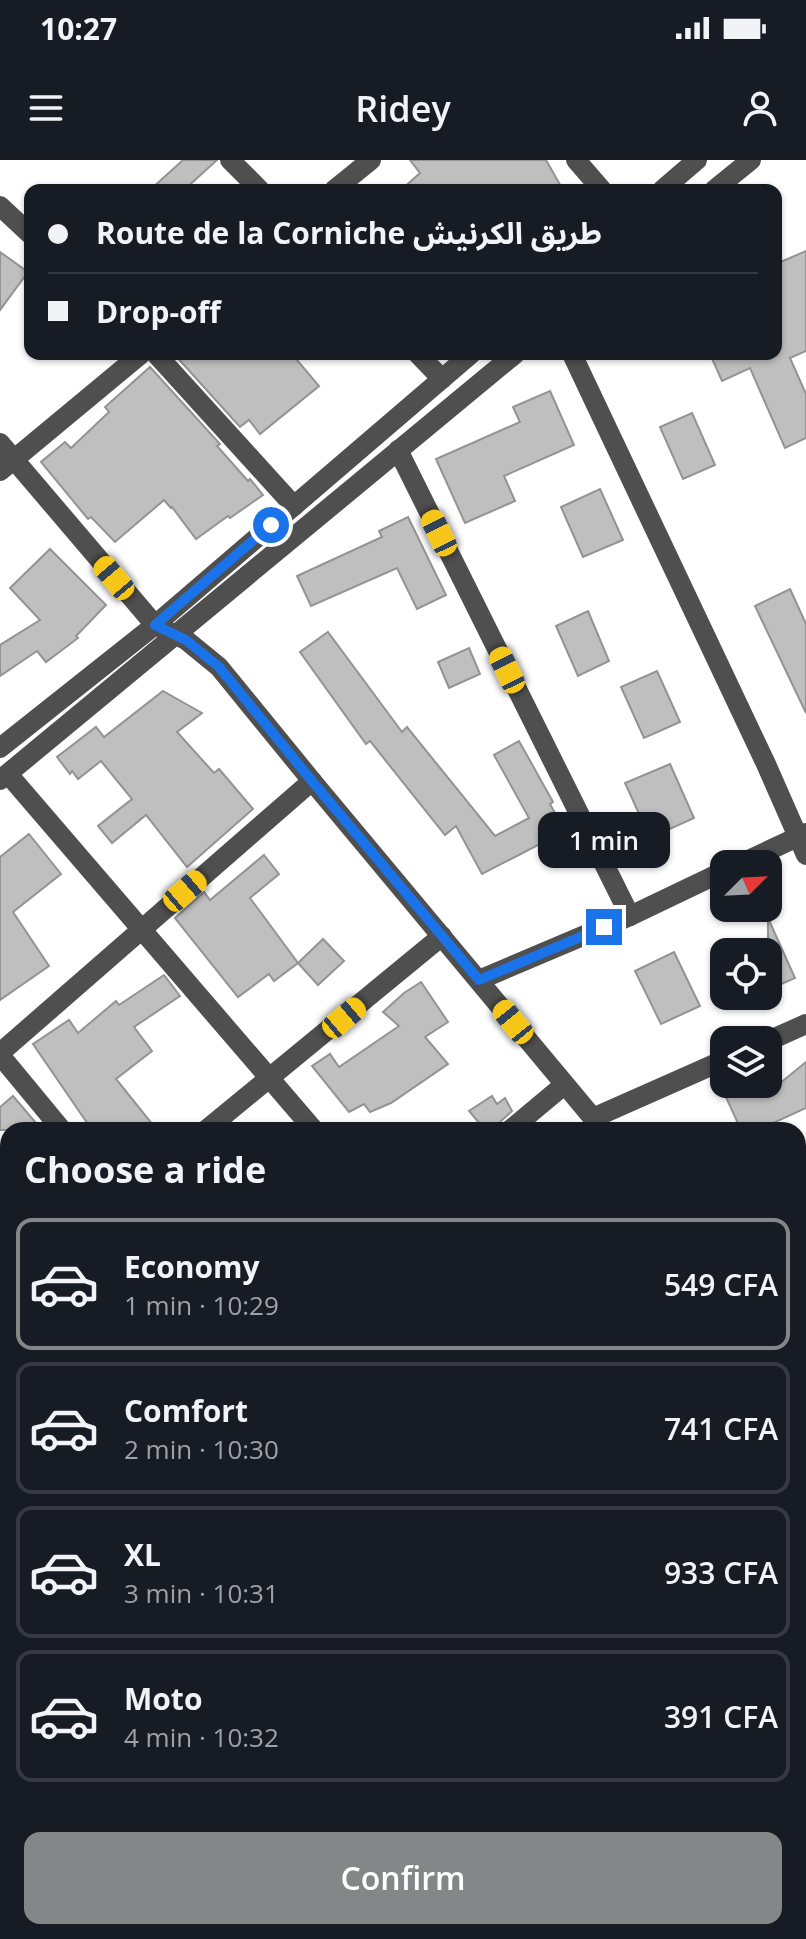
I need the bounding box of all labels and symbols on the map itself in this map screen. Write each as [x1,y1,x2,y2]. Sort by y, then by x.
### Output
car [418,506,460,560]
route start [253,507,289,543]
car [89,552,139,604]
car [486,643,528,697]
callout: 1 min [538,811,670,867]
north arrow [710,850,782,922]
car [159,866,211,916]
route end [586,909,622,945]
car [318,993,370,1043]
car [489,996,537,1048]

